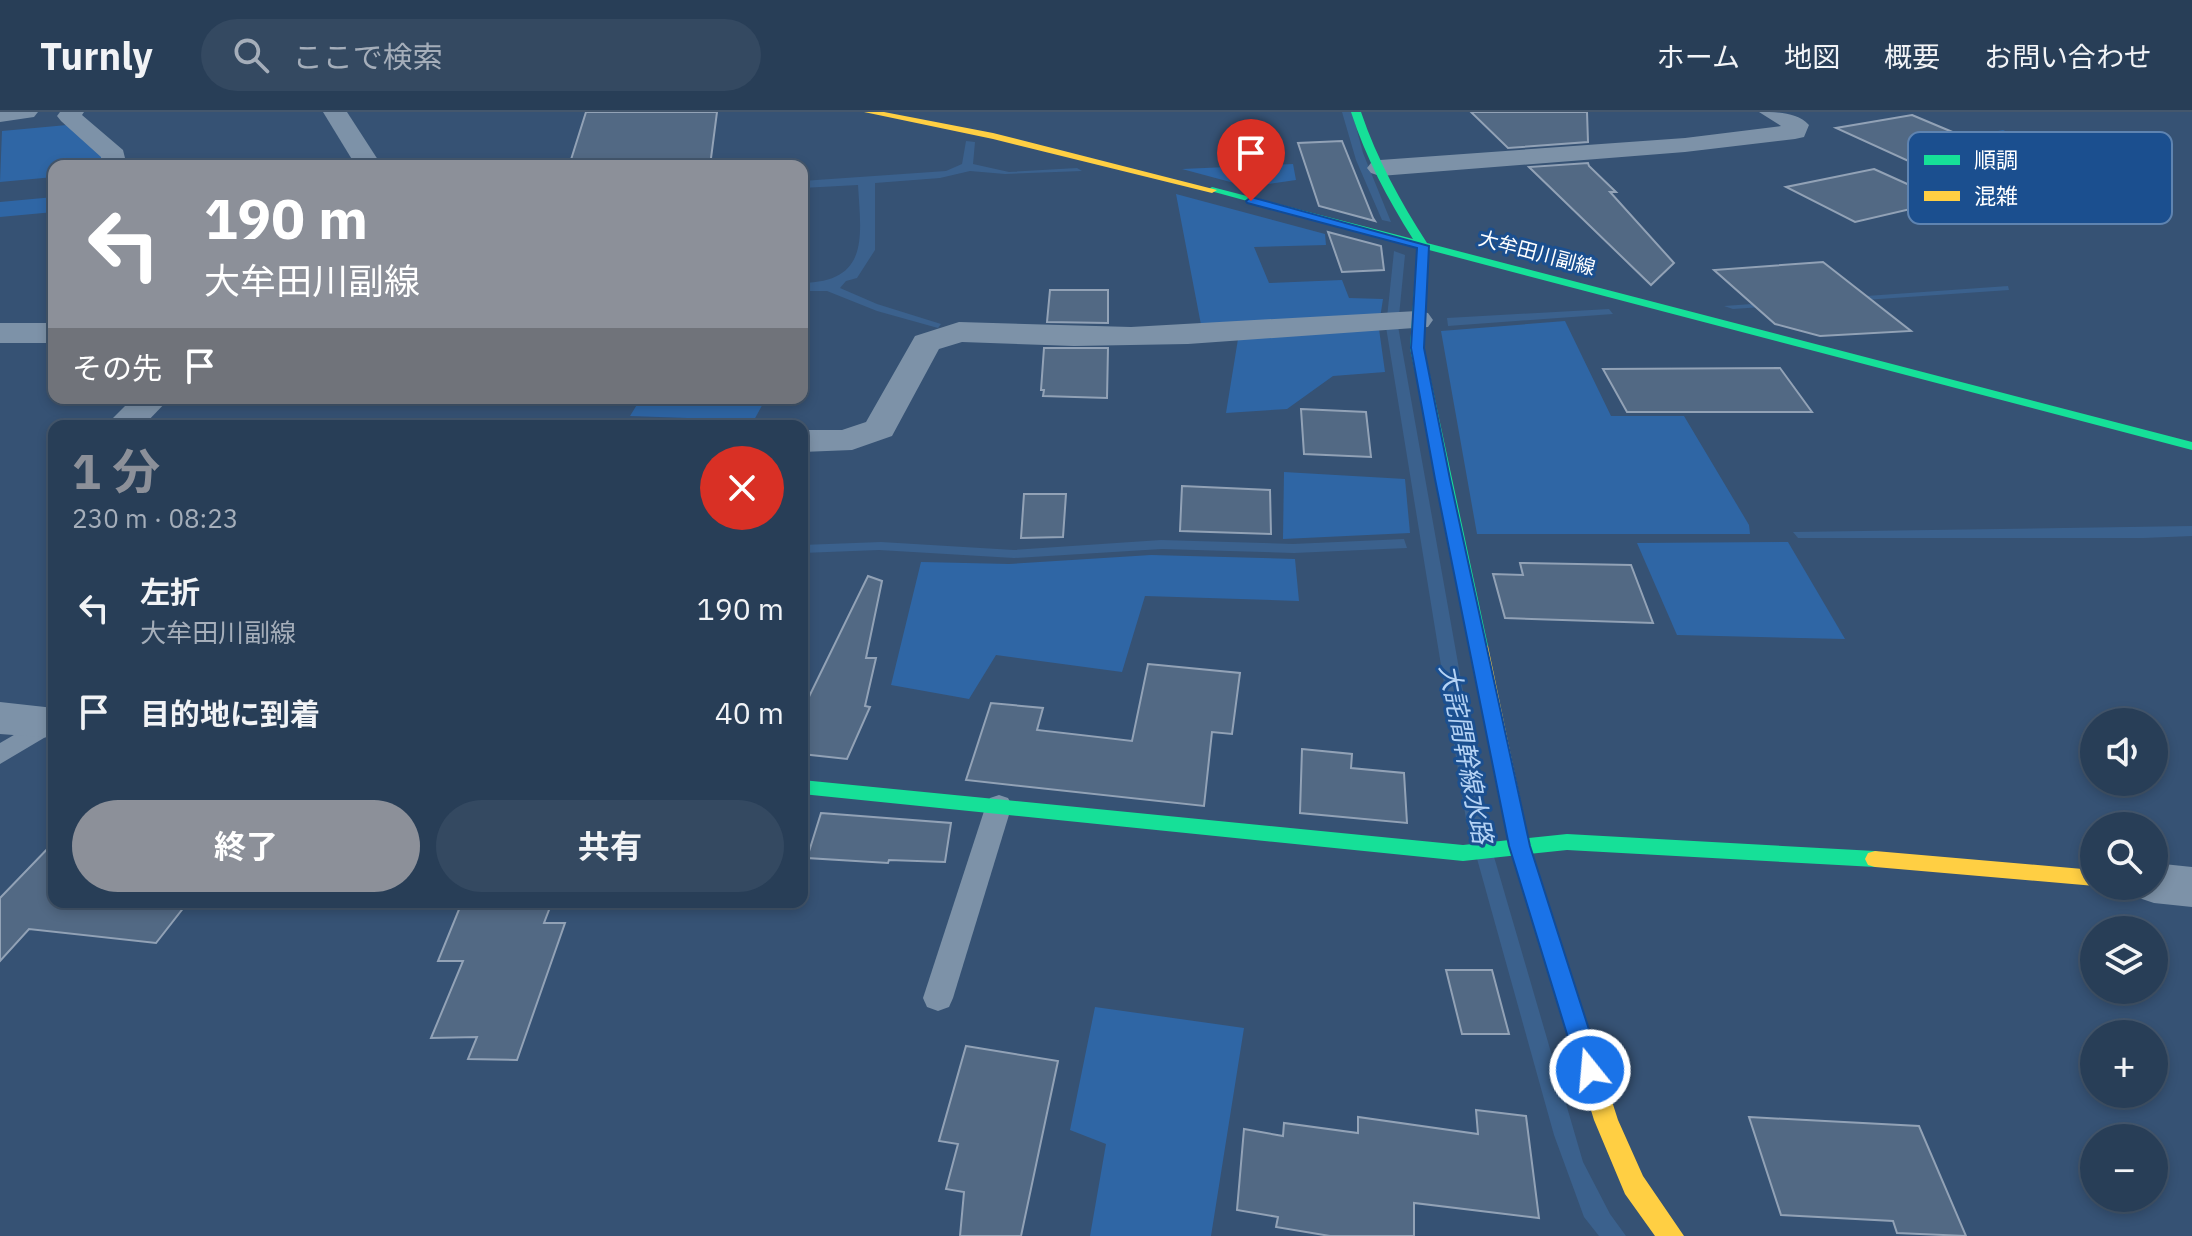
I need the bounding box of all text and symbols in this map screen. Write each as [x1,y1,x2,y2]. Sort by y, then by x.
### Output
search box [201,19,761,91]
text: Turnly [40,31,153,80]
icon: search [229,33,273,77]
text: ここで検索 [293,37,443,76]
text: ホーム [1657,38,1740,75]
text: 地図 [1784,38,1840,75]
text: 概要 [1884,38,1940,75]
text: お問い合わせ [1984,38,2152,75]
pin [1217,119,1285,201]
icon: arrive [1229,131,1273,175]
legend [1908,132,2172,224]
text: 順調 [1974,145,2018,174]
text: 混雑 [1974,181,2018,210]
text: 190 m [204,182,368,254]
icon: left [72,192,176,296]
street label: 大牟田川副線 [1476,224,1599,281]
text: 大牟田川副線 [204,257,420,304]
icon: arrive [178,344,222,388]
text: その先 [72,348,162,387]
text: 1 分 [72,440,160,502]
button: close [700,446,784,530]
text: 230 m · 08:23 [72,501,238,535]
text: 左折 [140,572,200,611]
icon: left [72,586,116,630]
text: 190 m [697,589,784,628]
text: 大牟田川副線 [140,615,296,649]
water label: 大詫間幹線水路 [1433,661,1501,848]
icon: arrive [72,690,116,734]
text: 40 m [715,693,784,732]
text: 目的地に到着 [140,694,320,733]
map controls [2080,708,2168,1212]
button: sound [2080,708,2168,796]
button: 終了 [72,800,420,892]
button: 共有 [436,800,784,892]
button: search [2080,812,2168,900]
button: layers [2080,916,2168,1004]
button: + [2080,1020,2168,1108]
position arrow [1548,1028,1632,1112]
button: − [2080,1124,2168,1212]

